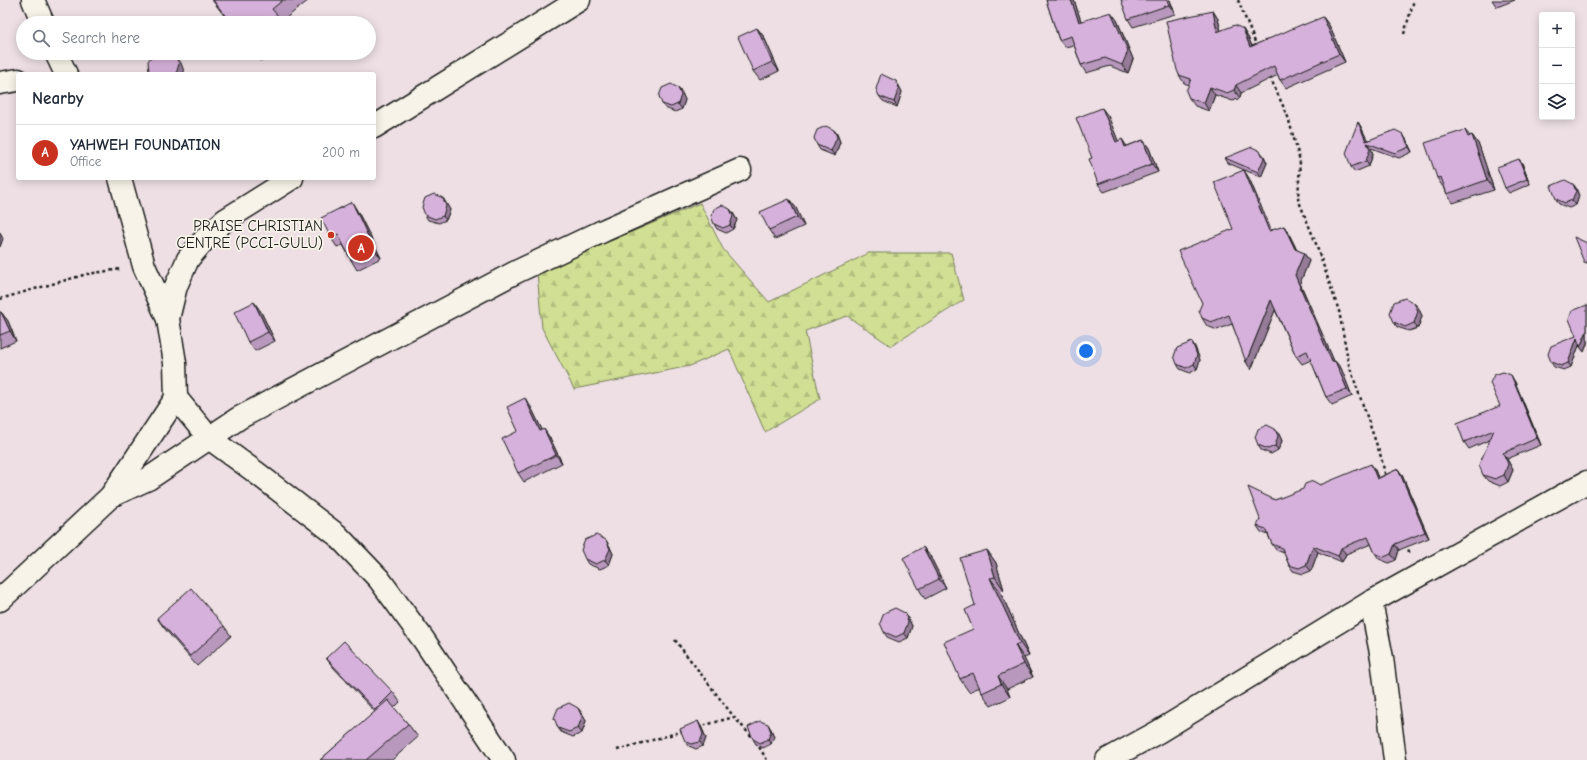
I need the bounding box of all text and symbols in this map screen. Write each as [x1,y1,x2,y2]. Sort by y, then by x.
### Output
map controls [1539,12,1575,120]
button: + [1539,12,1575,48]
search box [16,16,376,60]
icon: search [30,27,52,49]
text: Search here [62,29,140,47]
button: − [1539,48,1575,84]
button: layers [1539,84,1575,120]
text: Nearby [32,89,83,108]
text: YAHWEH FOUNDATION [70,136,221,154]
text: A [41,145,49,160]
text: 200 m [322,145,360,160]
text: Office [70,154,101,169]
place label: PRAISE CHRISTIAN CENTRE (PCCI-GULU) [176,217,323,252]
marker: PRAISE CHRISTIAN CENTRE (PCCI-GULU) [326,230,336,240]
pin: A [348,233,374,263]
your location [1076,341,1096,361]

